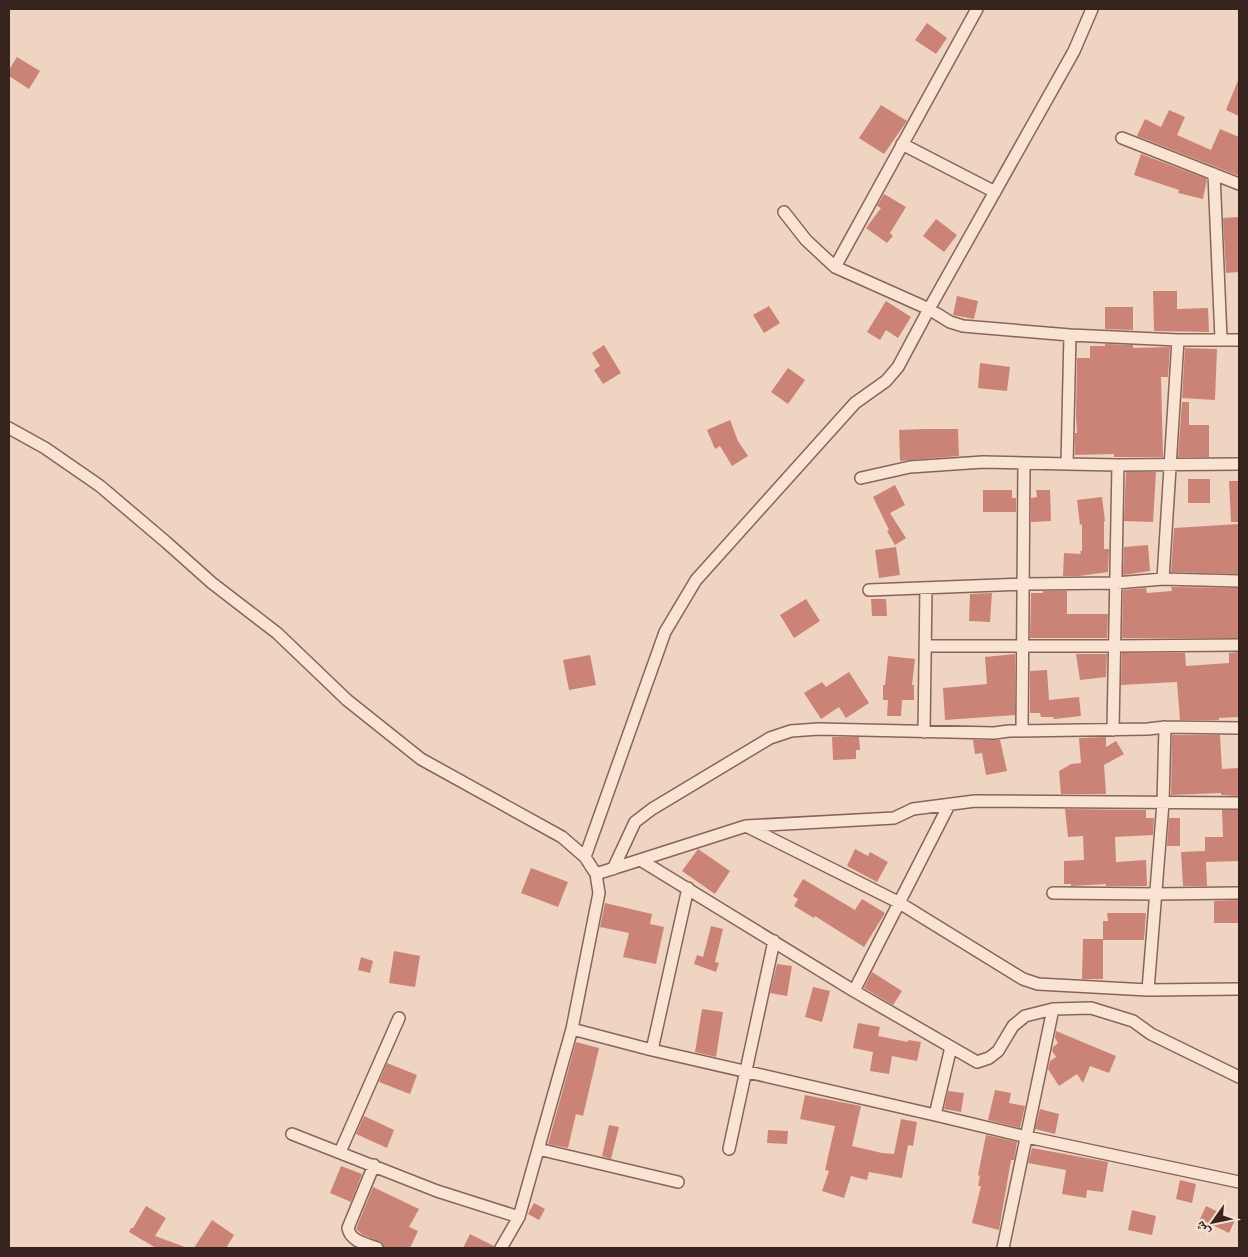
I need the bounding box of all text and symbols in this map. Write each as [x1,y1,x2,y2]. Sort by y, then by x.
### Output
north arrow [1188,1197,1238,1247]
text: ش [1191,1218,1214,1240]

